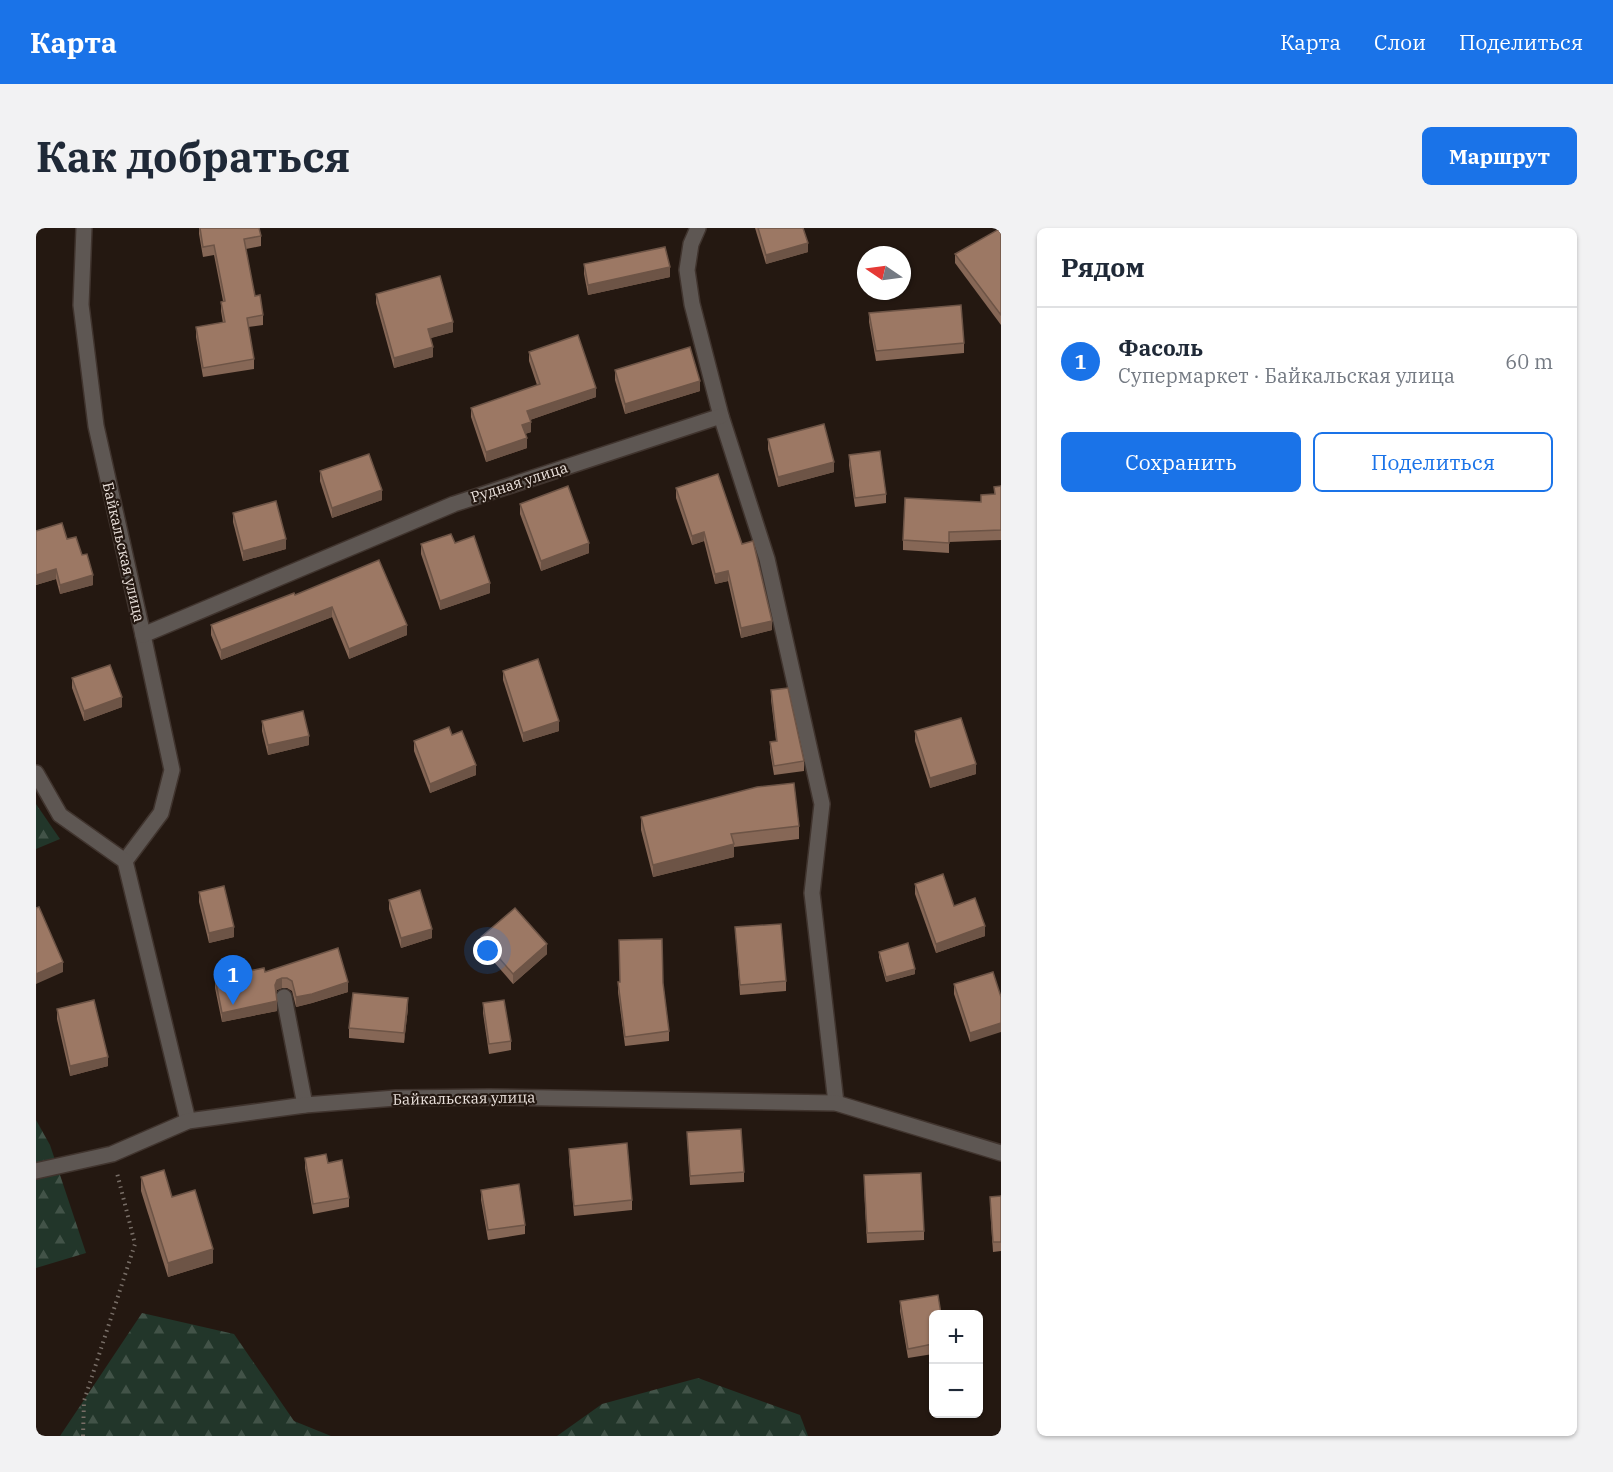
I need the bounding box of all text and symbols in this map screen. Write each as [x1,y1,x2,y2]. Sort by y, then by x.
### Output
text: Карта [30,24,117,61]
text: Карта [1280,28,1341,56]
text: Слои [1374,28,1426,56]
text: Поделиться [1459,28,1583,56]
button: Маршрут [1422,127,1577,185]
text: Как добраться [36,129,350,184]
north arrow [857,246,911,300]
text: Рядом [1061,250,1145,284]
text: Фасоль [1118,333,1203,362]
text: 1 [1075,348,1087,375]
text: 60 m [1505,348,1553,375]
text: Супермаркет · Байкальская улица [1118,362,1455,389]
button: Сохранить [1061,432,1301,492]
button: Поделиться [1313,432,1553,492]
street label: Рудная улица [468,457,570,507]
street label: Байкальская улица [99,480,149,624]
your location [473,936,502,965]
pin: 1 [214,956,252,1005]
street label: Байкальская улица [392,1087,536,1109]
map controls [929,1310,983,1418]
button: + [929,1310,983,1364]
button: − [929,1364,983,1418]

